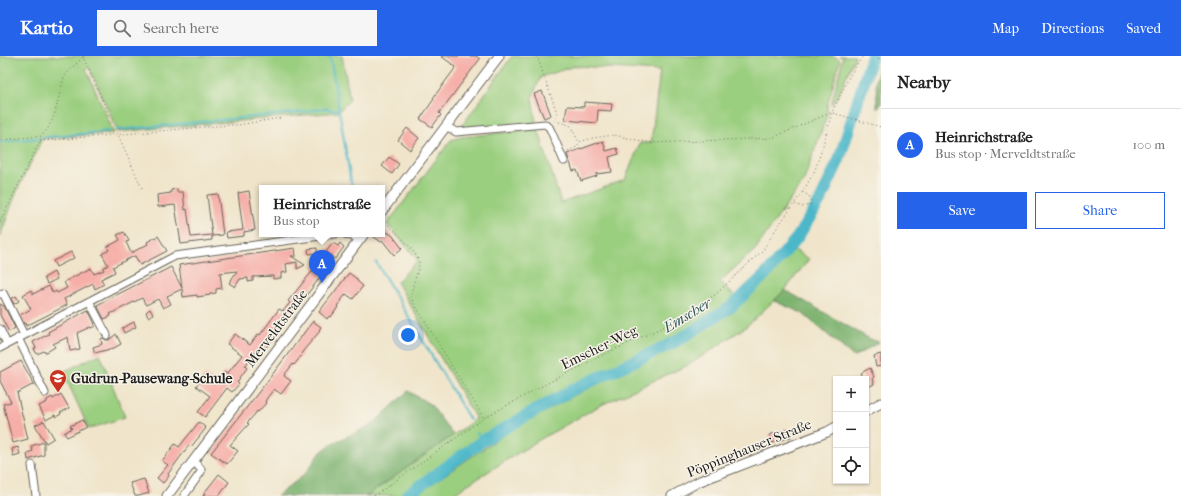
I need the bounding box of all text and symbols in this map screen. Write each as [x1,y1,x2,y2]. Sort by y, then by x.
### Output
search box [97,10,377,46]
text: Kartio [20,17,73,39]
icon: search [111,17,133,39]
text: Search here [143,19,219,37]
text: Map [992,20,1019,37]
text: Directions [1041,20,1104,37]
text: Saved [1126,20,1161,37]
text: Nearby [897,72,951,92]
text: Heinrichstraße [935,128,1033,146]
text: A [906,137,914,152]
text: 100 m [1132,137,1165,152]
text: Bus stop · Merveldtstraße [935,146,1076,161]
popup [259,185,385,237]
button: Save [897,192,1027,229]
button: Share [1035,192,1165,229]
text: Heinrichstraße [273,195,371,213]
text: Bus stop [273,213,320,228]
pin: A [309,250,335,283]
street label: Merveldtstraße [242,286,311,370]
water label: Emscher [659,293,715,337]
street label: Emscher-Weg [558,321,641,373]
your location [398,325,418,345]
school or university icon: Gudrun-Pausewang-Schule [48,368,68,393]
place label: Gudrun-Pausewang-Schule [71,370,232,387]
map controls [833,376,869,484]
button: + [833,376,869,412]
button: − [833,412,869,448]
street label: Pöppinghauser Straße [684,416,814,481]
button: locate [833,448,869,484]

